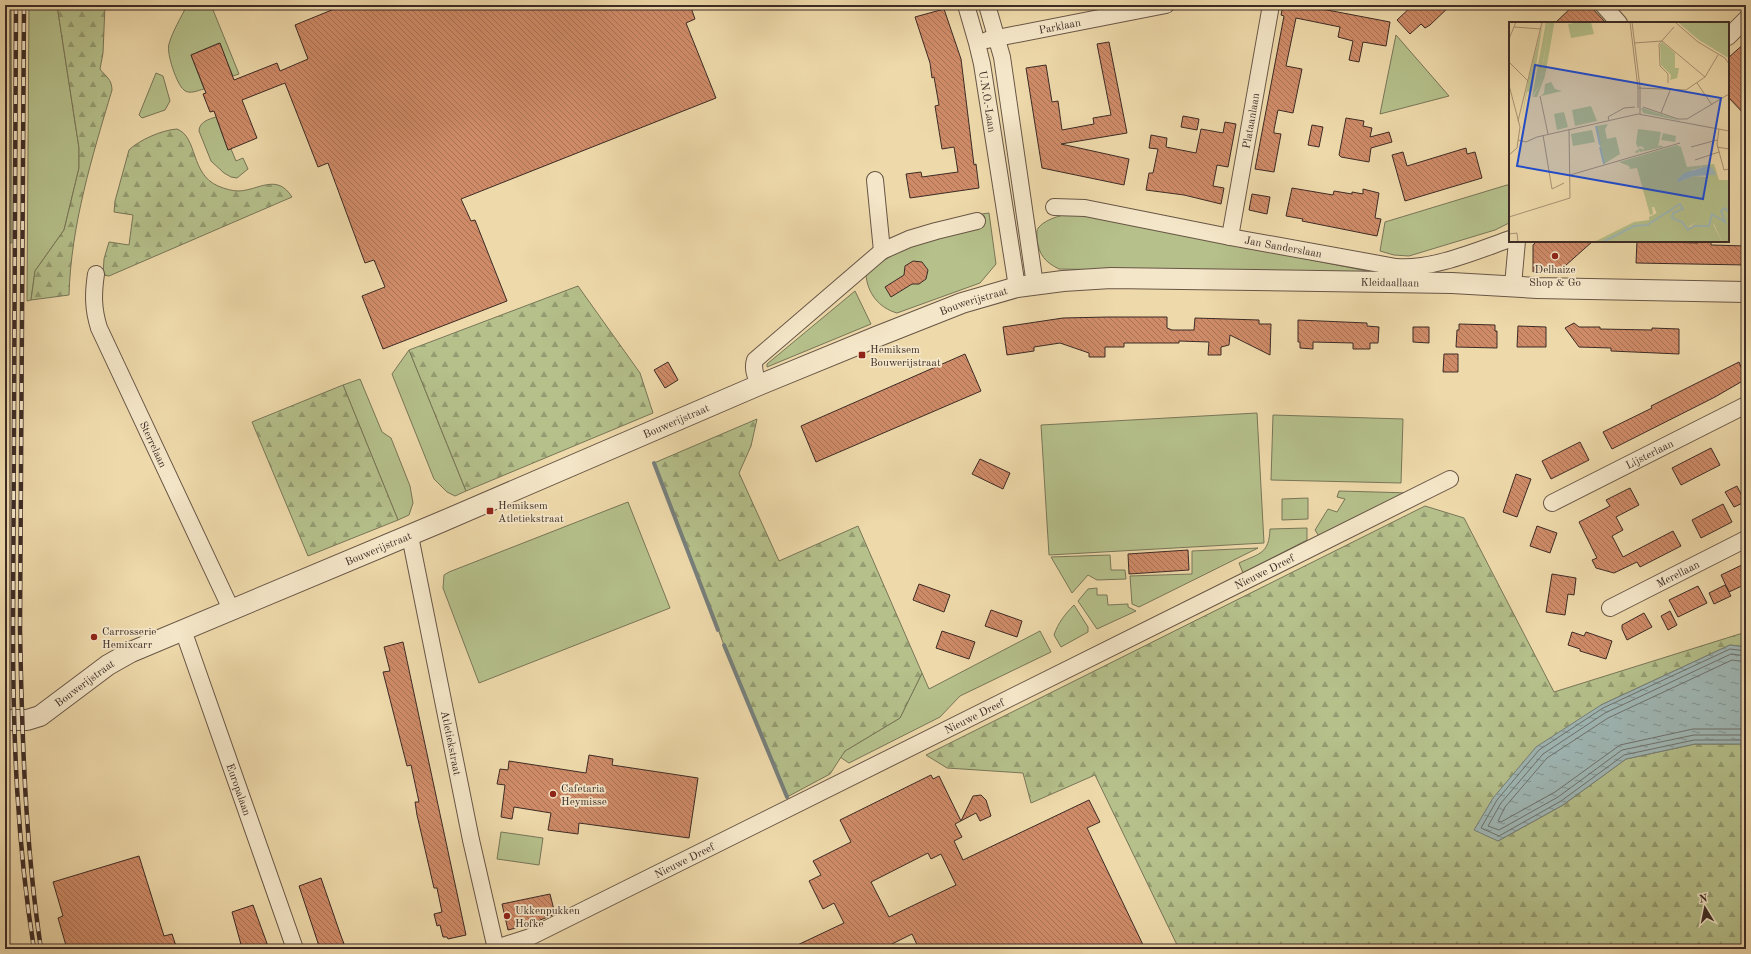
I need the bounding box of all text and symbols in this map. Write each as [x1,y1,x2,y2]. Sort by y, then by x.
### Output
street label: Parklaan [1038,18,1082,37]
inset map [1509,22,1729,242]
street label: U.N.O.-Laan [976,70,997,133]
street label: Plataanlaan [1242,92,1262,150]
street label: Jan Sanderslaan [1243,236,1323,261]
marker: Delhaize Shop & Go [1550,251,1560,261]
place label: Delhaize Shop & Go [1529,265,1581,289]
street label: Kleidaallaan [1360,278,1419,290]
street label: Bouwerijstraat [938,286,1009,318]
place label: Hemiksem Bouwerijstraat [870,345,941,369]
marker: Hemiksem Bouwerijstraat [857,350,867,360]
street label: Bouwerijstraat [642,403,711,441]
street label: Sterrelaan [137,420,168,470]
street label: Lijsterlaan [1624,439,1676,472]
place label: Hemiksem Atletiekstraat [498,501,564,525]
marker: Hemiksem Atletiekstraat [485,506,495,516]
street label: Bouwerijstraat [344,531,414,569]
street label: Nieuwe Dreef [1233,553,1297,592]
street label: Merellaan [1655,559,1702,590]
place label: Carrosserie Hemixcarr [102,627,156,651]
marker: Carrosserie Hemixcarr [89,632,99,642]
street label: Bouwerijstraat [54,659,117,710]
street label: Nieuwe Dreef [943,698,1007,737]
street label: Atletiekstraat [438,710,462,777]
street label: Europalaan [223,762,252,817]
place label: Cafetaria Heymisse [561,784,607,808]
marker: Cafetaria Heymisse [548,789,558,799]
street label: Nieuwe Dreef [653,842,717,881]
north arrow [1685,888,1725,928]
text: N [1698,893,1709,906]
place label: Ukkenpukken Hofke [515,906,580,930]
marker: Ukkenpukken Hofke [502,911,512,921]

